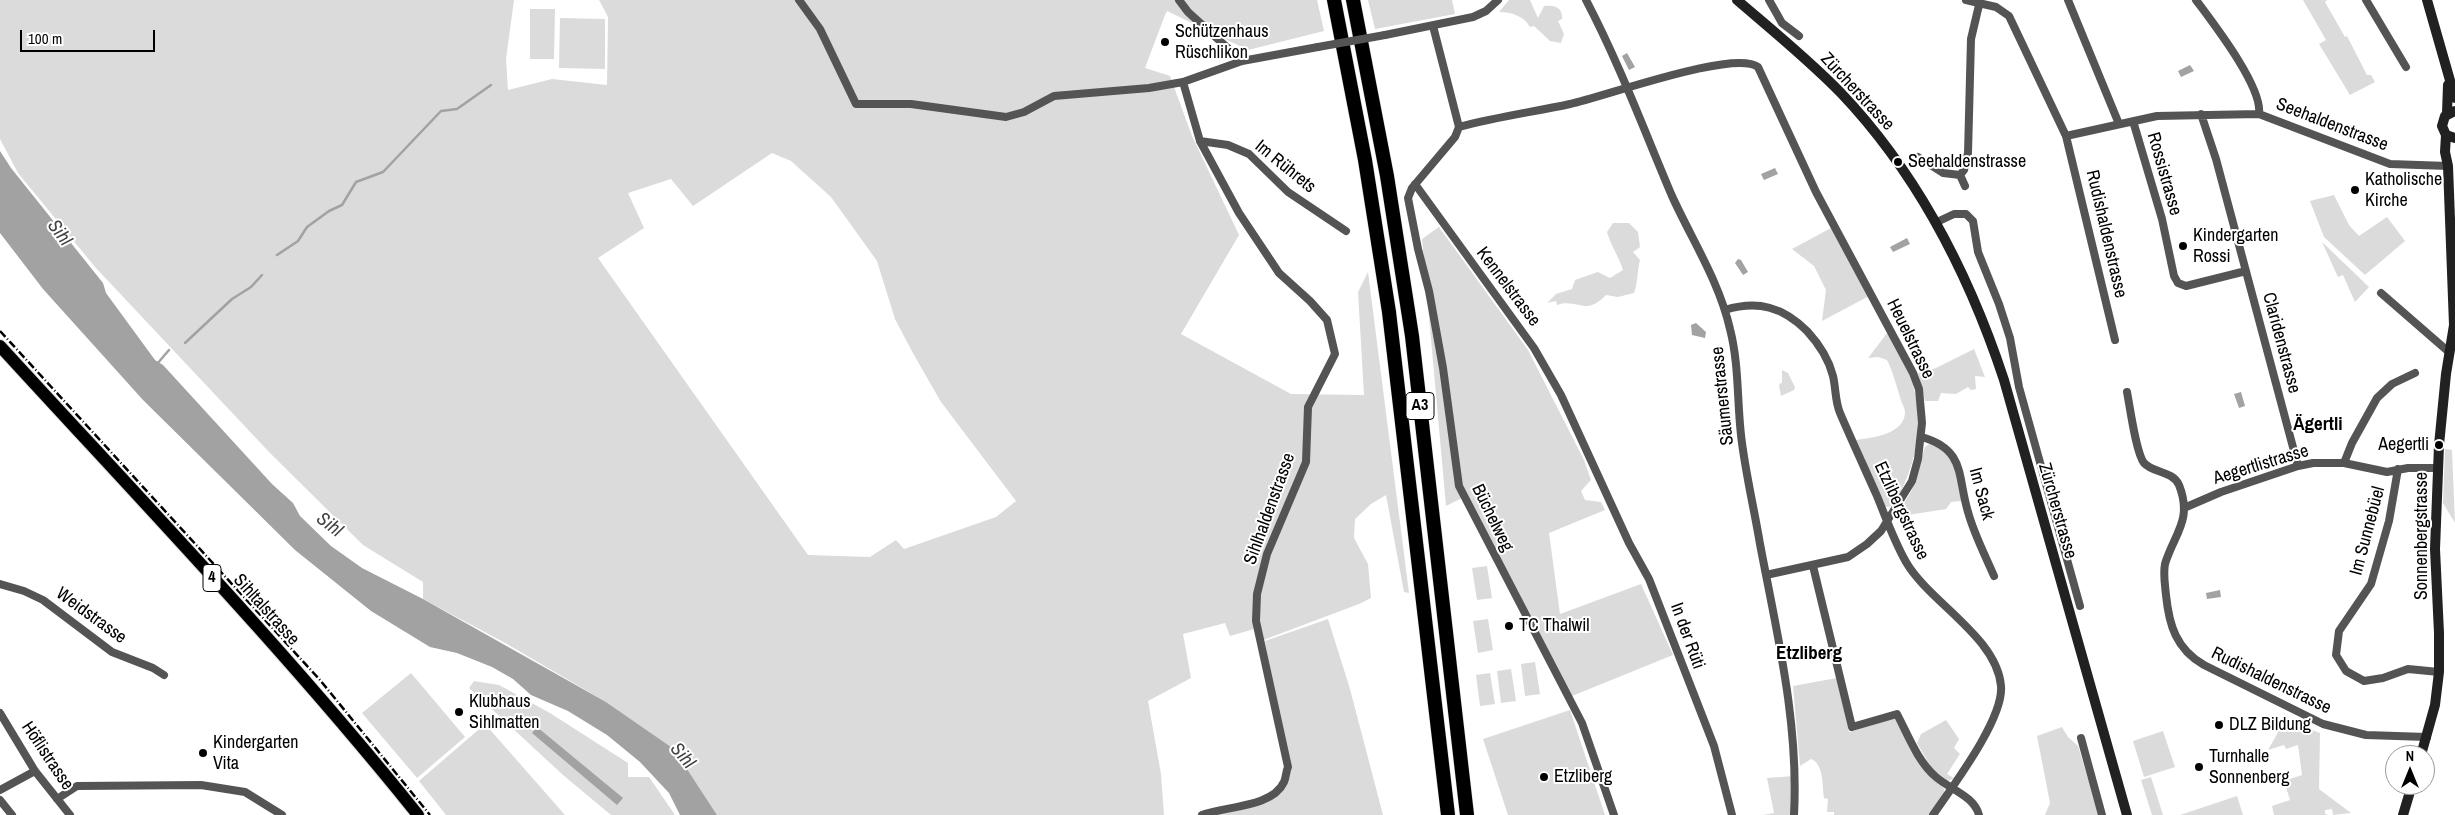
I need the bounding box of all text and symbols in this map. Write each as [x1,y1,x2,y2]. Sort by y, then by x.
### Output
scale bar [22,20,158,52]
place label: Schützenhaus Rüschlikon [1175,21,1269,64]
text: 100 m [28,28,62,49]
marker: Schützenhaus Rüschlikon [1159,36,1171,48]
street label: Zürcherstrasse [1816,49,1898,135]
street label: Seehaldenstrasse [2273,94,2391,156]
street label: Rossistrasse [2142,130,2186,218]
street label: Im Rührets [1250,136,1320,198]
place label: Seehaldenstrasse [1908,151,2026,173]
marker: Seehaldenstrasse [1892,156,1904,168]
street label: Rudishaldenstrasse [2081,168,2131,300]
place label: Katholische Kirche [2365,169,2442,212]
marker: Katholische Kirche [2349,184,2361,196]
water label: Sihl [42,215,76,251]
place label: Kindergarten Rossi [2193,225,2278,268]
marker: Kindergarten Rossi [2177,240,2189,252]
street label: Kennelstrasse [1471,243,1545,331]
street label: Claridenstrasse [2257,290,2305,396]
street label: Heuelstrasse [1881,296,1939,382]
street label: Säumerstrasse [1707,346,1739,446]
road number: A3 [1406,392,1434,420]
district label: Ägertli [2293,414,2343,436]
place label: Aegertli [2378,434,2429,456]
marker: Aegertli [2433,439,2445,451]
street label: Aegertlistrasse [2211,440,2311,490]
street label: Sihlhaldenstrasse [1240,450,1300,568]
street label: Etzlibergstrasse [1869,458,1933,564]
street label: Zürcherstrasse [2033,461,2081,561]
street label: Im Sack [1964,465,1998,523]
street label: Sonnenbergstrasse [2411,472,2433,600]
street label: Büchelweg [1466,481,1518,555]
street label: Im Sunnebüel [2346,484,2390,578]
water label: Sihl [311,508,347,542]
road number: 4 [203,564,221,592]
street label: Sihltalstrasse [228,570,304,650]
street label: Weidstrasse [52,583,130,649]
street label: In der Rüti [1665,600,1709,672]
place label: TC Thalwil [1519,615,1590,637]
marker: TC Thalwil [1503,620,1515,632]
district label: Etzliberg [1776,643,1842,665]
street label: Rudishaldenstrasse [2208,643,2334,719]
place label: Klubhaus Sihlmatten [469,691,540,734]
marker: Klubhaus Sihlmatten [453,706,465,718]
place label: DLZ Bildung [2229,714,2311,736]
street label: Höflistrasse [16,718,78,794]
marker: DLZ Bildung [2213,719,2225,731]
place label: Kindergarten Vita [213,732,298,774]
water label: Sihl [665,738,699,774]
north arrow [2385,745,2435,795]
place label: Turnhalle Sonnenberg [2209,746,2289,789]
marker: Kindergarten Vita [197,747,209,759]
text: N [2406,747,2414,765]
marker: Turnhalle Sonnenberg [2193,761,2205,773]
place label: Etzliberg [1554,766,1612,788]
marker: Etzliberg [1538,771,1550,783]

